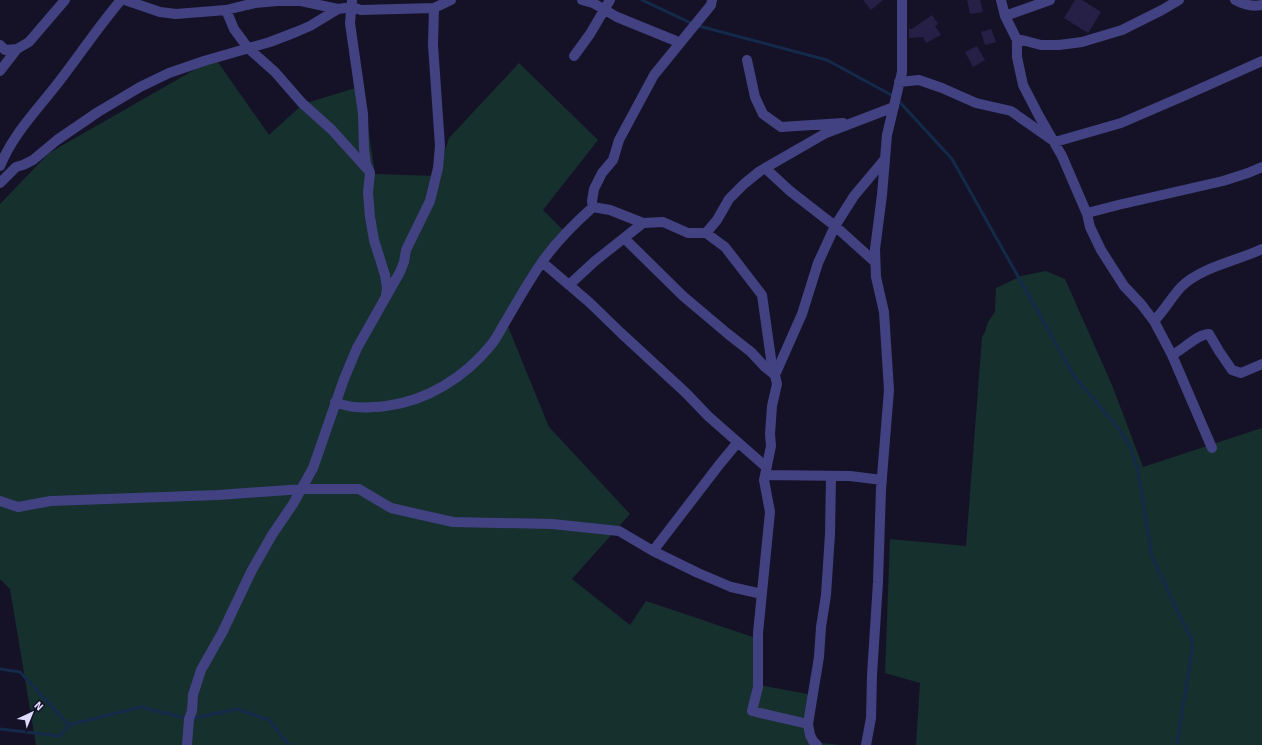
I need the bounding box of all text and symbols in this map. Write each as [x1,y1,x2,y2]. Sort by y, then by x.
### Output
north arrow [12,693,52,733]
text: N [31,699,46,714]

